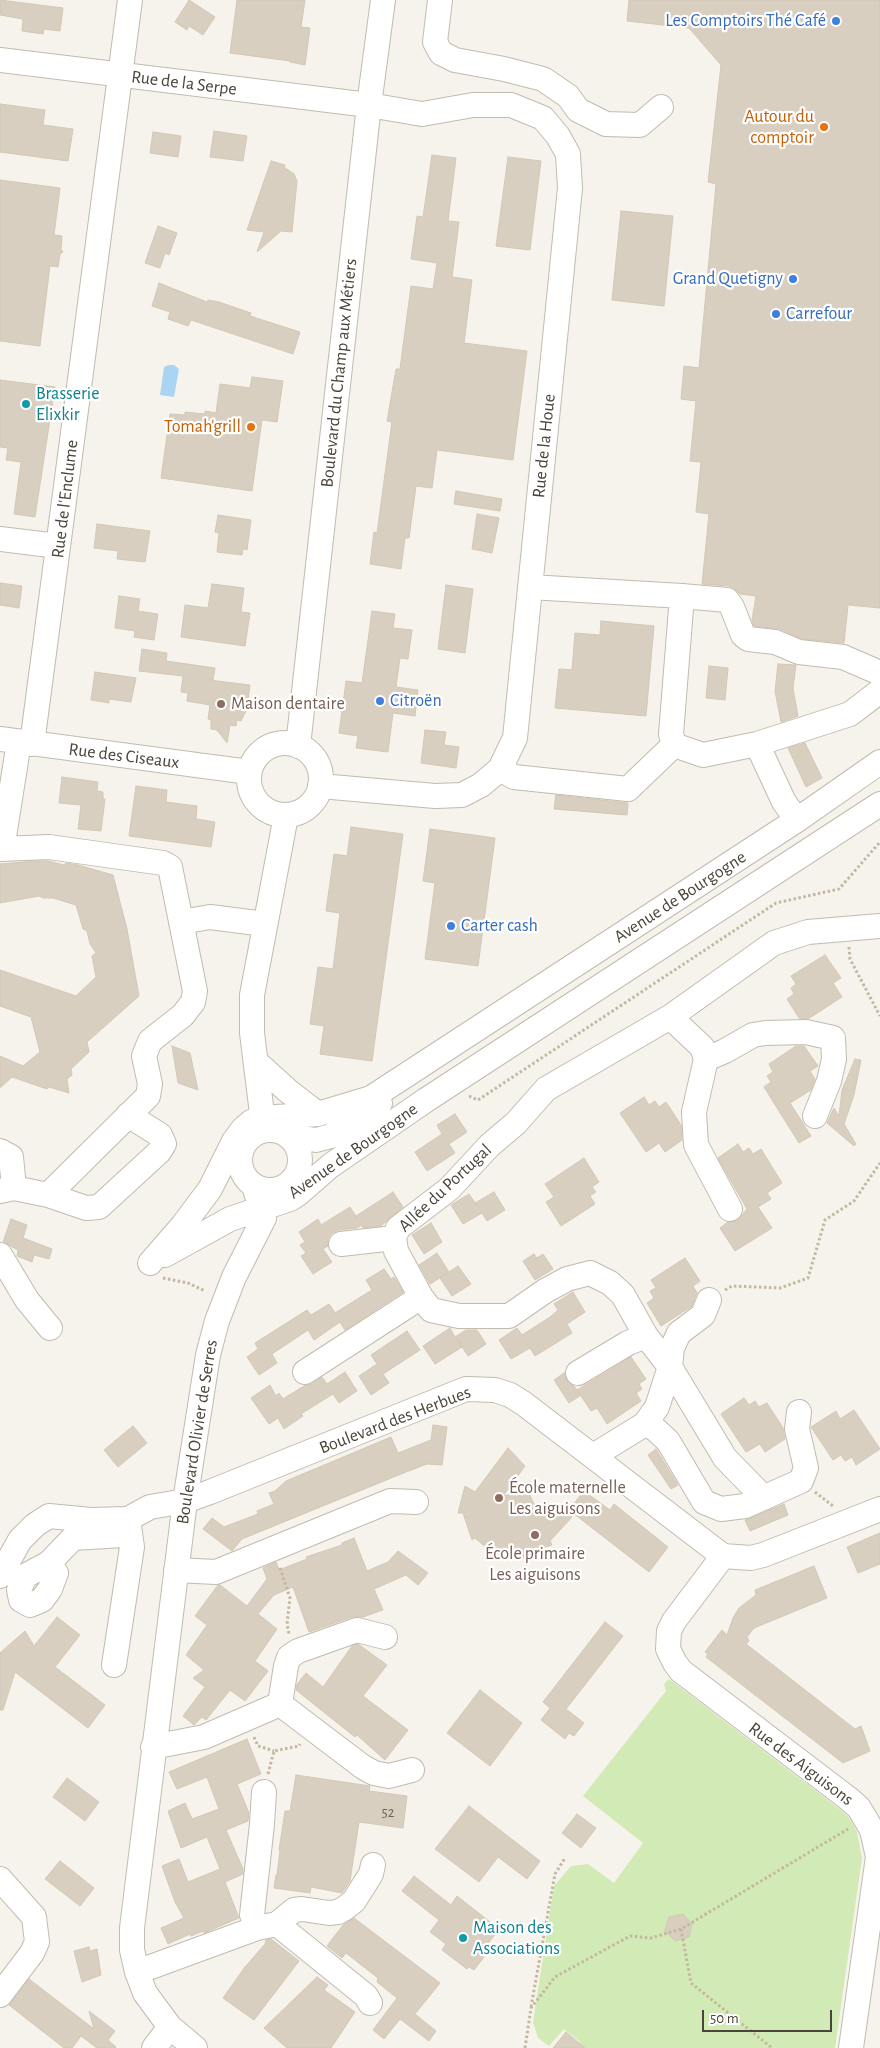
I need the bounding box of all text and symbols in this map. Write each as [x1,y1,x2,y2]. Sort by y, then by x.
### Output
place label: Les Comptoirs Thé Café [665,10,826,32]
marker: Les Comptoirs Thé Café [830,15,842,27]
street label: Rue de la Serpe [130,66,238,100]
place label: Autour du comptoir [744,106,814,148]
marker: Autour du comptoir [818,121,830,133]
street label: Boulevard du Champ aux Métiers [316,258,362,488]
place label: Grand Quetigny [673,268,783,290]
marker: Grand Quetigny [787,273,799,285]
place label: Carrefour [786,303,852,325]
marker: Carrefour [770,308,782,320]
place label: Brasserie Elixkir [36,383,100,426]
street label: Rue de la Houe [528,393,560,499]
marker: Brasserie Elixkir [20,398,32,410]
place label: Tomah'grill [164,416,241,438]
marker: Tomah'grill [245,421,257,433]
street label: Rue de l'Enclume [47,439,83,559]
place label: Citroën [390,690,442,712]
place label: Maison dentaire [231,693,345,715]
marker: Citroën [374,695,386,707]
marker: Maison dentaire [215,698,227,710]
street label: Rue des Ciseaux [67,738,181,774]
street label: Avenue de Bourgogne [610,846,750,948]
place label: Carter cash [461,915,538,937]
marker: Carter cash [445,920,457,932]
street label: Avenue de Bourgogne [284,1098,422,1204]
street label: Allée du Portugal [394,1139,496,1237]
street label: Boulevard Olivier de Serres [172,1338,222,1526]
street label: Boulevard des Herbues [316,1381,474,1459]
place label: École maternelle Les aiguisons [509,1477,626,1520]
marker: École maternelle Les aiguisons [493,1492,505,1504]
marker: École primaire Les aiguisons [529,1529,541,1541]
place label: École primaire Les aiguisons [485,1543,585,1586]
street label: Rue des Aiguisons [744,1718,858,1810]
house number: 52 [381,1803,395,1821]
place label: Maison des Associations [473,1917,560,1960]
marker: Maison des Associations [457,1932,469,1944]
scale bar [705,2000,835,2032]
text: 50 m [710,2011,739,2026]

